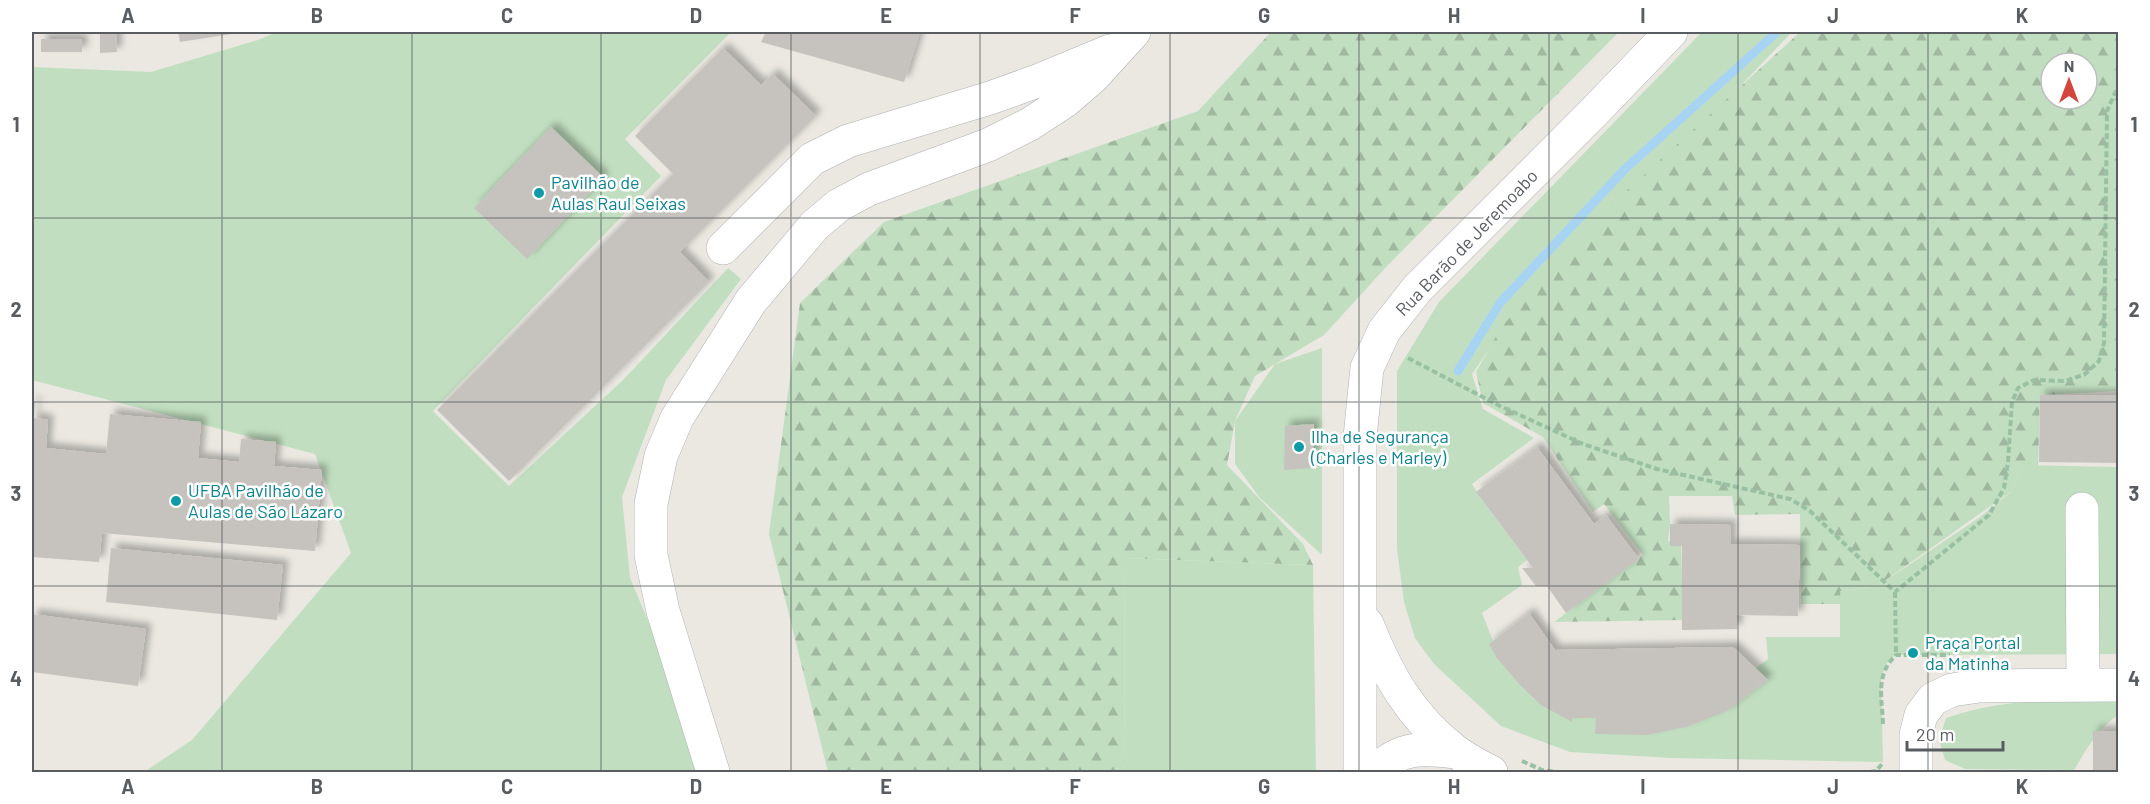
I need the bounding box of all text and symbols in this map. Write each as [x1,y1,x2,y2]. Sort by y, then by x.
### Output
text: A [121,3,135,27]
text: B [311,3,323,27]
text: C [501,3,513,27]
text: D [690,3,702,27]
text: E [880,3,892,27]
text: F [1069,3,1081,27]
text: G [1258,3,1270,27]
text: H [1448,3,1460,27]
text: I [1640,3,1646,27]
text: J [1827,3,1839,27]
text: K [2016,3,2029,27]
north arrow [2039,51,2099,111]
text: N [2064,56,2074,75]
text: 1 [12,112,20,136]
text: 1 [2130,112,2138,136]
street label: Rua Barão de Jeremoabo [1391,164,1542,320]
place label: Pavilhão de Aulas Raul Seixas [551,171,686,214]
marker: Pavilhão de Aulas Raul Seixas [532,186,546,200]
text: 2 [10,297,22,321]
text: 2 [2128,297,2140,321]
place label: Ilha de Segurança (Charles e Marley) [1310,425,1449,468]
marker: Ilha de Segurança (Charles e Marley) [1292,440,1306,454]
place label: UFBA Pavilhão de Aulas de São Lázaro [188,479,343,522]
text: 3 [11,481,21,505]
text: 3 [2129,481,2139,505]
marker: UFBA Pavilhão de Aulas de São Lázaro [169,494,183,508]
place label: Praça Portal da Matinha [1925,631,2020,674]
marker: Praça Portal da Matinha [1906,646,1920,660]
text: 4 [10,666,22,690]
text: 4 [2128,666,2140,690]
scale bar [1907,714,2003,752]
text: 20 m [1916,723,1954,745]
text: A [121,774,135,798]
text: B [311,774,323,798]
text: C [501,774,513,798]
text: D [690,774,702,798]
text: E [880,774,892,798]
text: F [1069,774,1081,798]
text: G [1258,774,1270,798]
text: H [1448,774,1460,798]
text: I [1640,774,1646,798]
text: J [1827,774,1839,798]
text: K [2016,774,2029,798]

